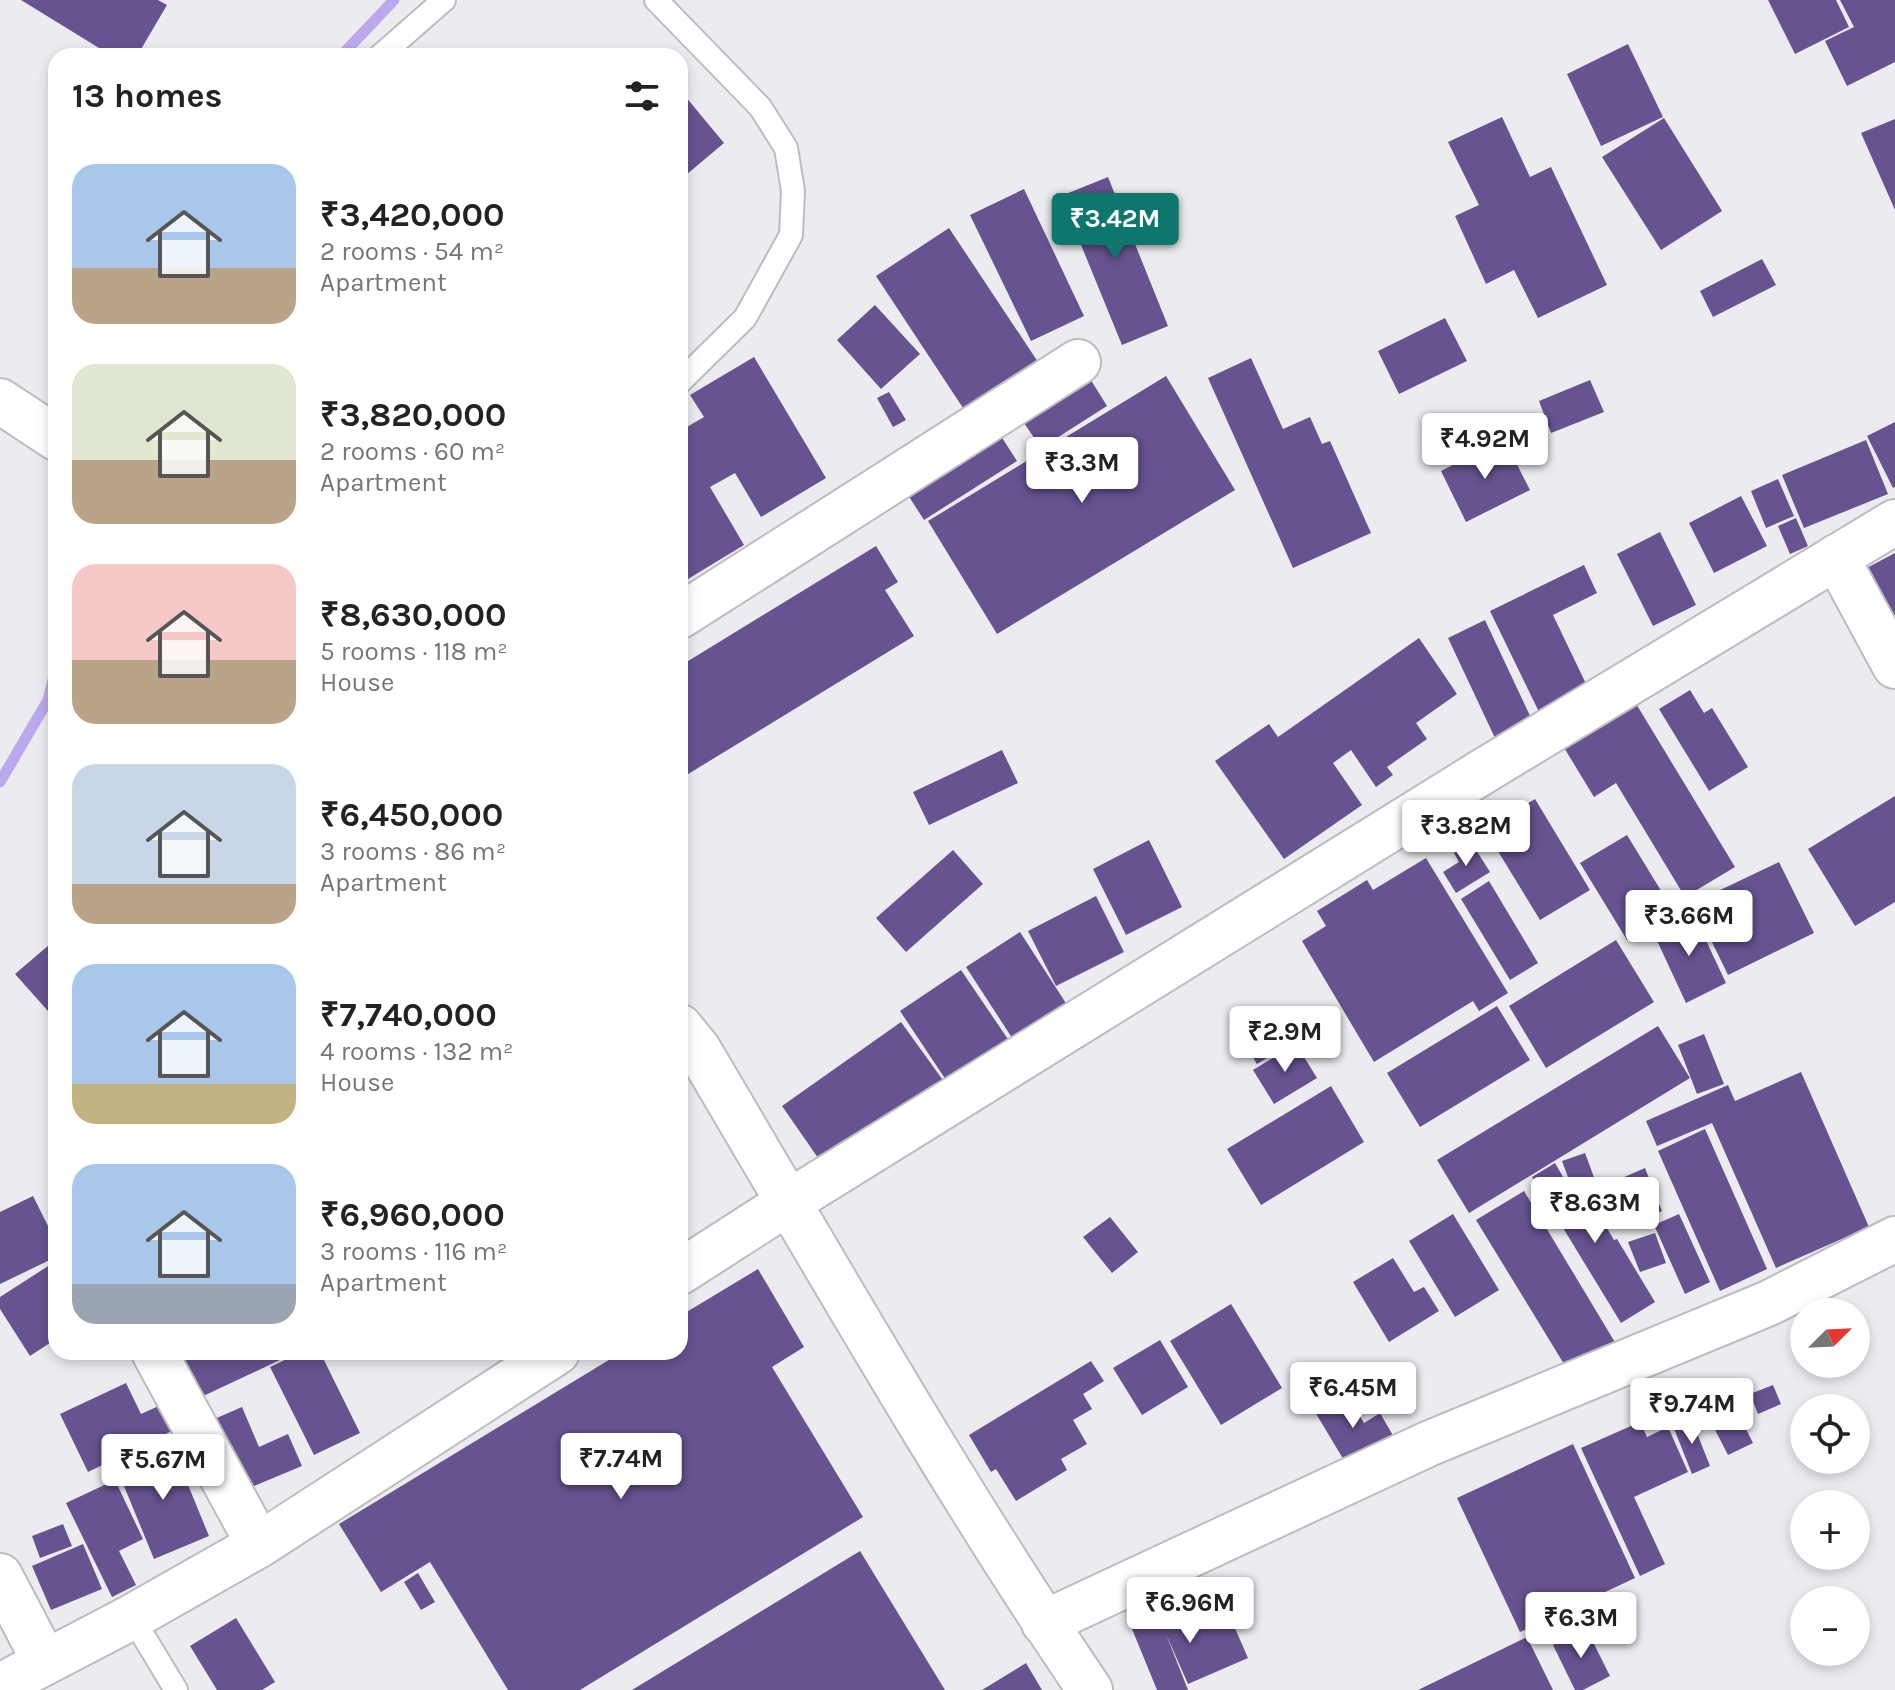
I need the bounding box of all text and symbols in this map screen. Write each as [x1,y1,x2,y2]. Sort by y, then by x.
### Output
icon: filters [620,74,664,118]
text: 13 homes [72,76,223,116]
pin: ₹3.42M [1050,193,1180,261]
text: ₹3,420,000 [320,195,505,235]
icon: home [136,196,232,292]
text: ₹3.42M [1070,203,1160,234]
text: 2 rooms · 54 m² [320,236,504,267]
text: Apartment [320,267,447,298]
text: ₹3,820,000 [320,395,506,435]
icon: home [136,396,232,492]
pin: ₹4.92M [1420,413,1550,481]
text: ₹4.92M [1440,423,1530,454]
text: 2 rooms · 60 m² [320,436,505,467]
pin: ₹3.3M [1026,437,1138,505]
text: ₹3.3M [1044,447,1120,478]
text: Apartment [320,467,447,498]
text: ₹8,630,000 [320,595,506,635]
icon: home [136,596,232,692]
text: 5 rooms · 118 m² [320,636,508,667]
text: House [320,667,394,698]
text: ₹6,450,000 [320,795,503,835]
icon: home [136,796,232,892]
pin: ₹3.82M [1401,800,1531,868]
text: ₹3.82M [1420,810,1512,841]
text: 3 rooms · 86 m² [320,836,506,867]
text: Apartment [320,867,447,898]
pin: ₹3.66M [1624,890,1754,958]
text: ₹3.66M [1644,900,1734,931]
text: ₹7,740,000 [320,995,497,1035]
icon: home [136,996,232,1092]
pin: ₹2.9M [1229,1006,1341,1074]
text: ₹2.9M [1248,1016,1322,1047]
text: 4 rooms · 132 m² [320,1036,513,1067]
text: House [320,1067,394,1098]
pin: ₹8.63M [1530,1177,1660,1245]
text: ₹8.63M [1549,1187,1641,1218]
text: ₹6,960,000 [320,1195,505,1235]
icon: home [136,1196,232,1292]
text: 3 rooms · 116 m² [320,1236,507,1267]
text: Apartment [320,1267,447,1298]
north arrow [1790,1298,1870,1378]
map controls [1790,1298,1870,1666]
pin: ₹6.45M [1288,1362,1418,1430]
text: ₹6.45M [1308,1372,1398,1403]
pin: ₹9.74M [1627,1378,1757,1446]
text: ₹9.74M [1648,1388,1736,1419]
button: locate [1790,1394,1870,1474]
pin: ₹7.74M [556,1433,686,1501]
pin: ₹5.67M [98,1434,228,1502]
text: ₹7.74M [579,1443,663,1474]
text: ₹5.67M [119,1444,207,1475]
button: + [1790,1490,1870,1570]
pin: ₹6.96M [1125,1577,1255,1645]
button: − [1790,1586,1870,1666]
text: ₹6.96M [1145,1587,1235,1618]
pin: ₹6.3M [1525,1592,1637,1660]
text: ₹6.3M [1543,1602,1619,1633]

